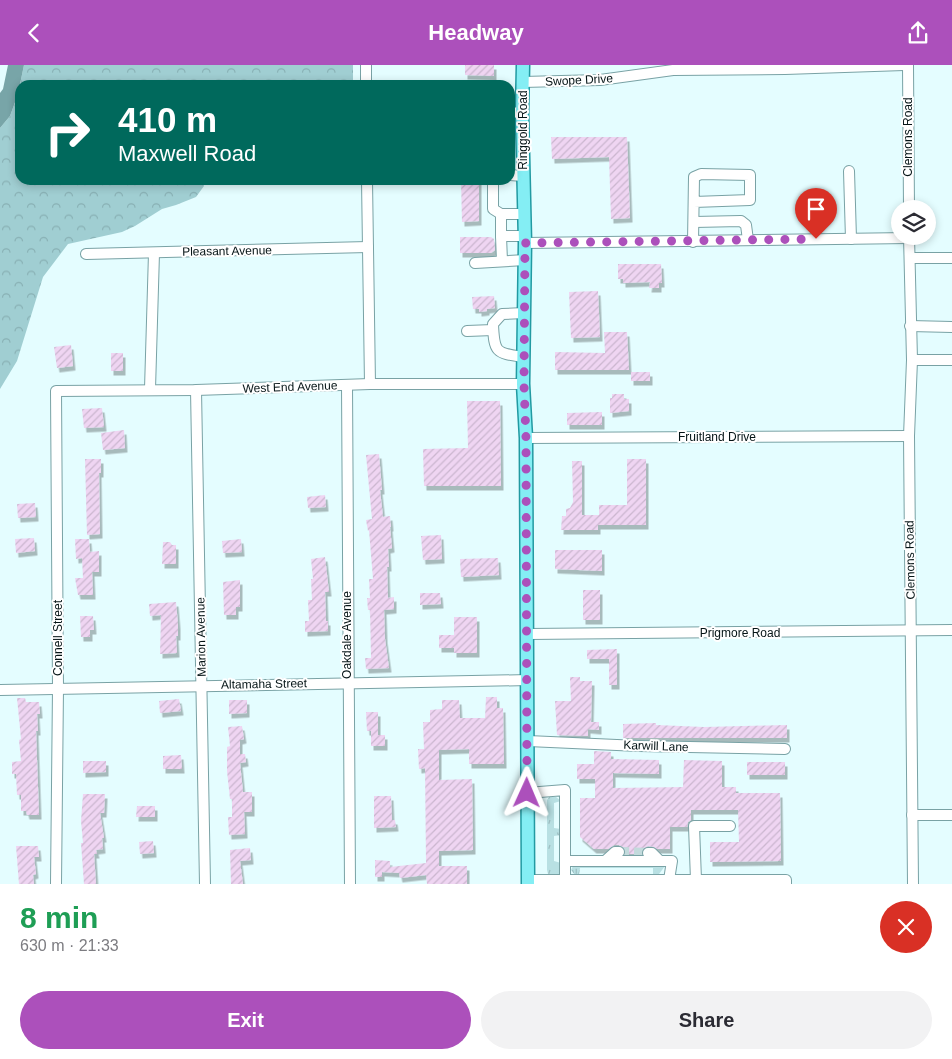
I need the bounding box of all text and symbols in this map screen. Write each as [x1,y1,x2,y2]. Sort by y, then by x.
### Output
icon: back [20,19,48,47]
icon: share [904,19,932,47]
text: Headway [428,20,524,45]
street label: Swope Drive [545,71,614,89]
street label: Ringgold Road [516,90,530,170]
street label: Clemons Road [901,97,915,177]
icon: right [35,100,100,165]
text: 410 m [118,100,217,139]
text: Maxwell Road [118,141,256,166]
pin [795,188,837,239]
icon: arrive [802,195,830,223]
map controls [891,200,936,245]
button: layers [891,200,936,245]
street label: Pleasant Avenue [182,243,272,259]
street label: West End Avenue [242,378,338,396]
street label: Fruitland Drive [678,430,756,444]
street label: Clemons Road [902,520,918,600]
street label: Oakdale Avenue [340,591,354,679]
street label: Marion Avenue [193,597,209,677]
street label: Connell Street [51,599,65,676]
street label: Prigmore Road [700,626,780,640]
street label: Altamaha Street [221,676,308,692]
street label: Karwill Lane [623,738,689,754]
position arrow [500,766,552,818]
text: 8 min [20,901,98,934]
button: close [880,901,932,953]
text: 630 m · 21:33 [20,937,119,954]
button: Exit [20,991,471,1049]
button: Share [481,991,932,1049]

